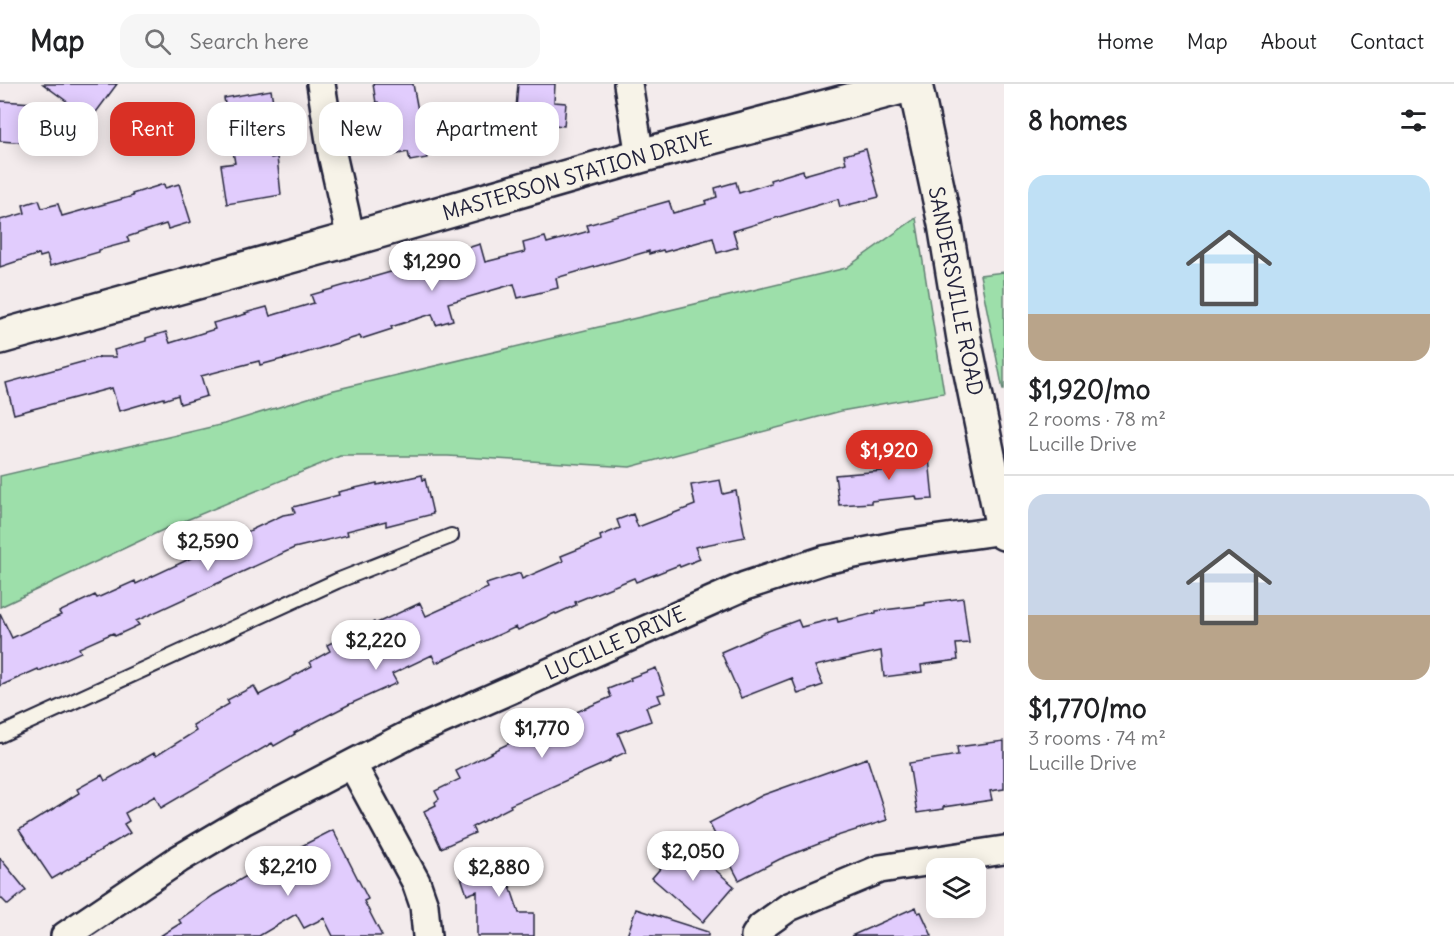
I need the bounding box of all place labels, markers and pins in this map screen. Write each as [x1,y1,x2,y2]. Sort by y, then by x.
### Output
pin: $1,290 [383,241,481,292]
pin: $1,920 [840,430,938,481]
pin: $2,590 [159,521,257,572]
pin: $2,220 [327,620,425,671]
pin: $1,770 [493,708,591,759]
pin: $2,050 [644,831,742,882]
pin: $2,210 [239,846,337,897]
pin: $2,880 [450,847,548,898]

